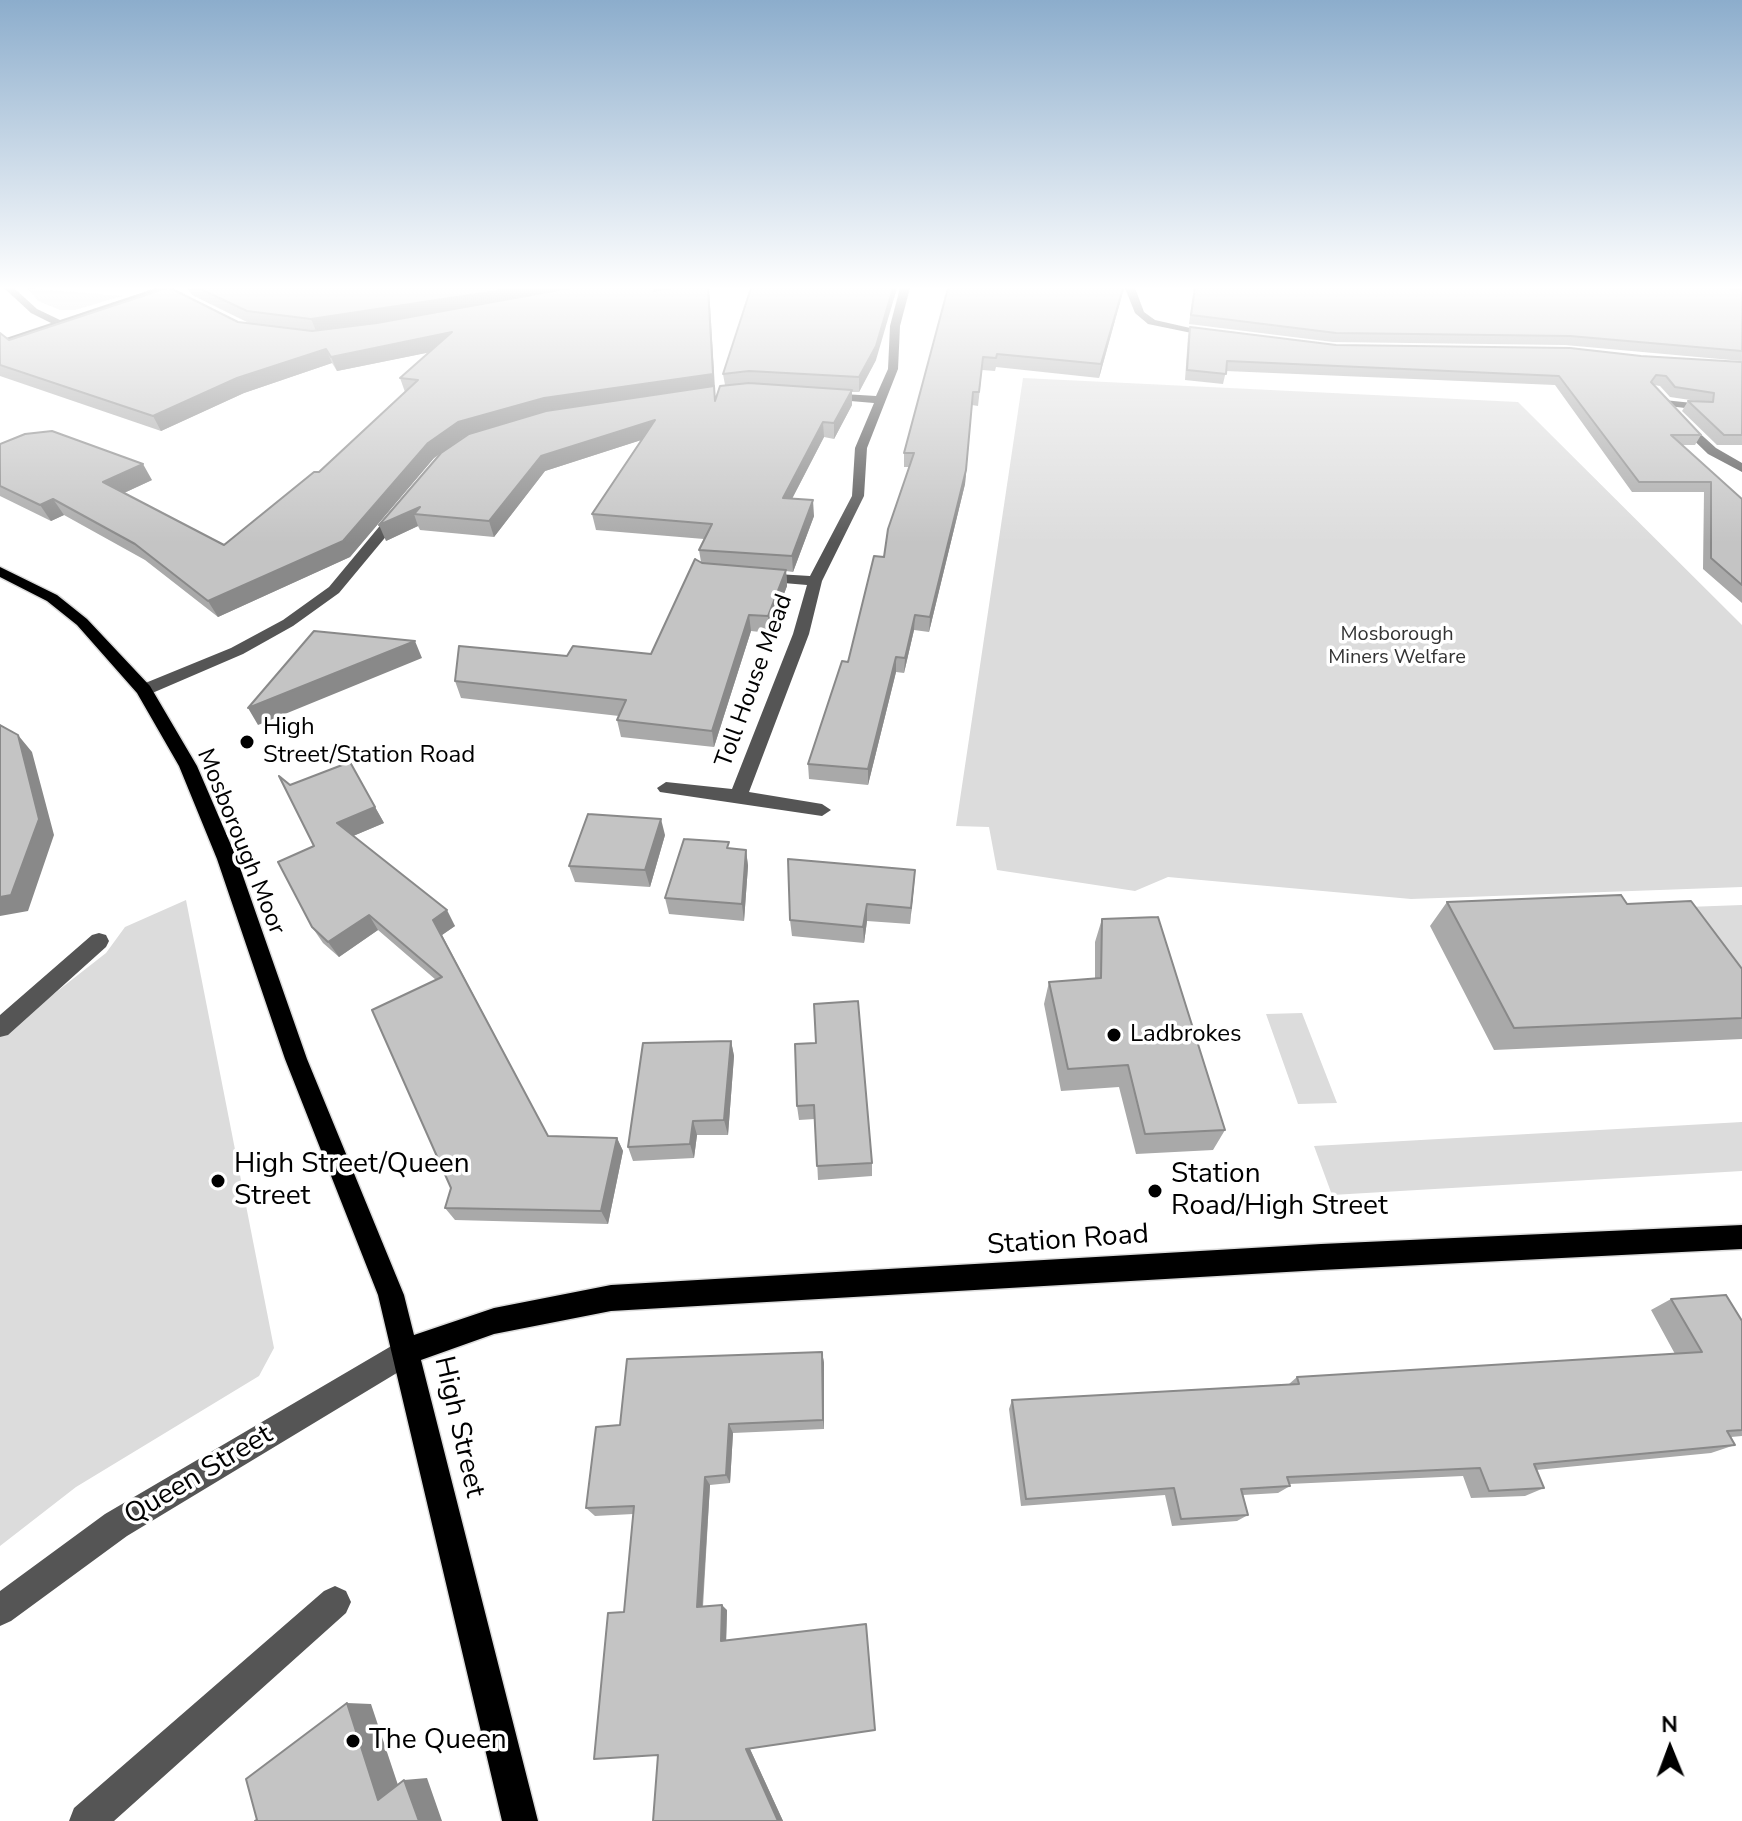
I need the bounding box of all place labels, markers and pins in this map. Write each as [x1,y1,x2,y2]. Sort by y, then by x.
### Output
place label: High Street/Station Road [263,714,475,770]
marker: High Street/Station Road [238,733,256,751]
place label: Ladbrokes [1130,1021,1242,1049]
marker: Ladbrokes [1105,1026,1123,1044]
place label: High Street/Queen Street [234,1148,470,1214]
place label: Station Road/High Street [1171,1158,1388,1224]
marker: High Street/Queen Street [209,1172,227,1190]
marker: Station Road/High Street [1146,1182,1164,1200]
place label: The Queen [369,1724,507,1758]
marker: The Queen [344,1732,362,1750]

